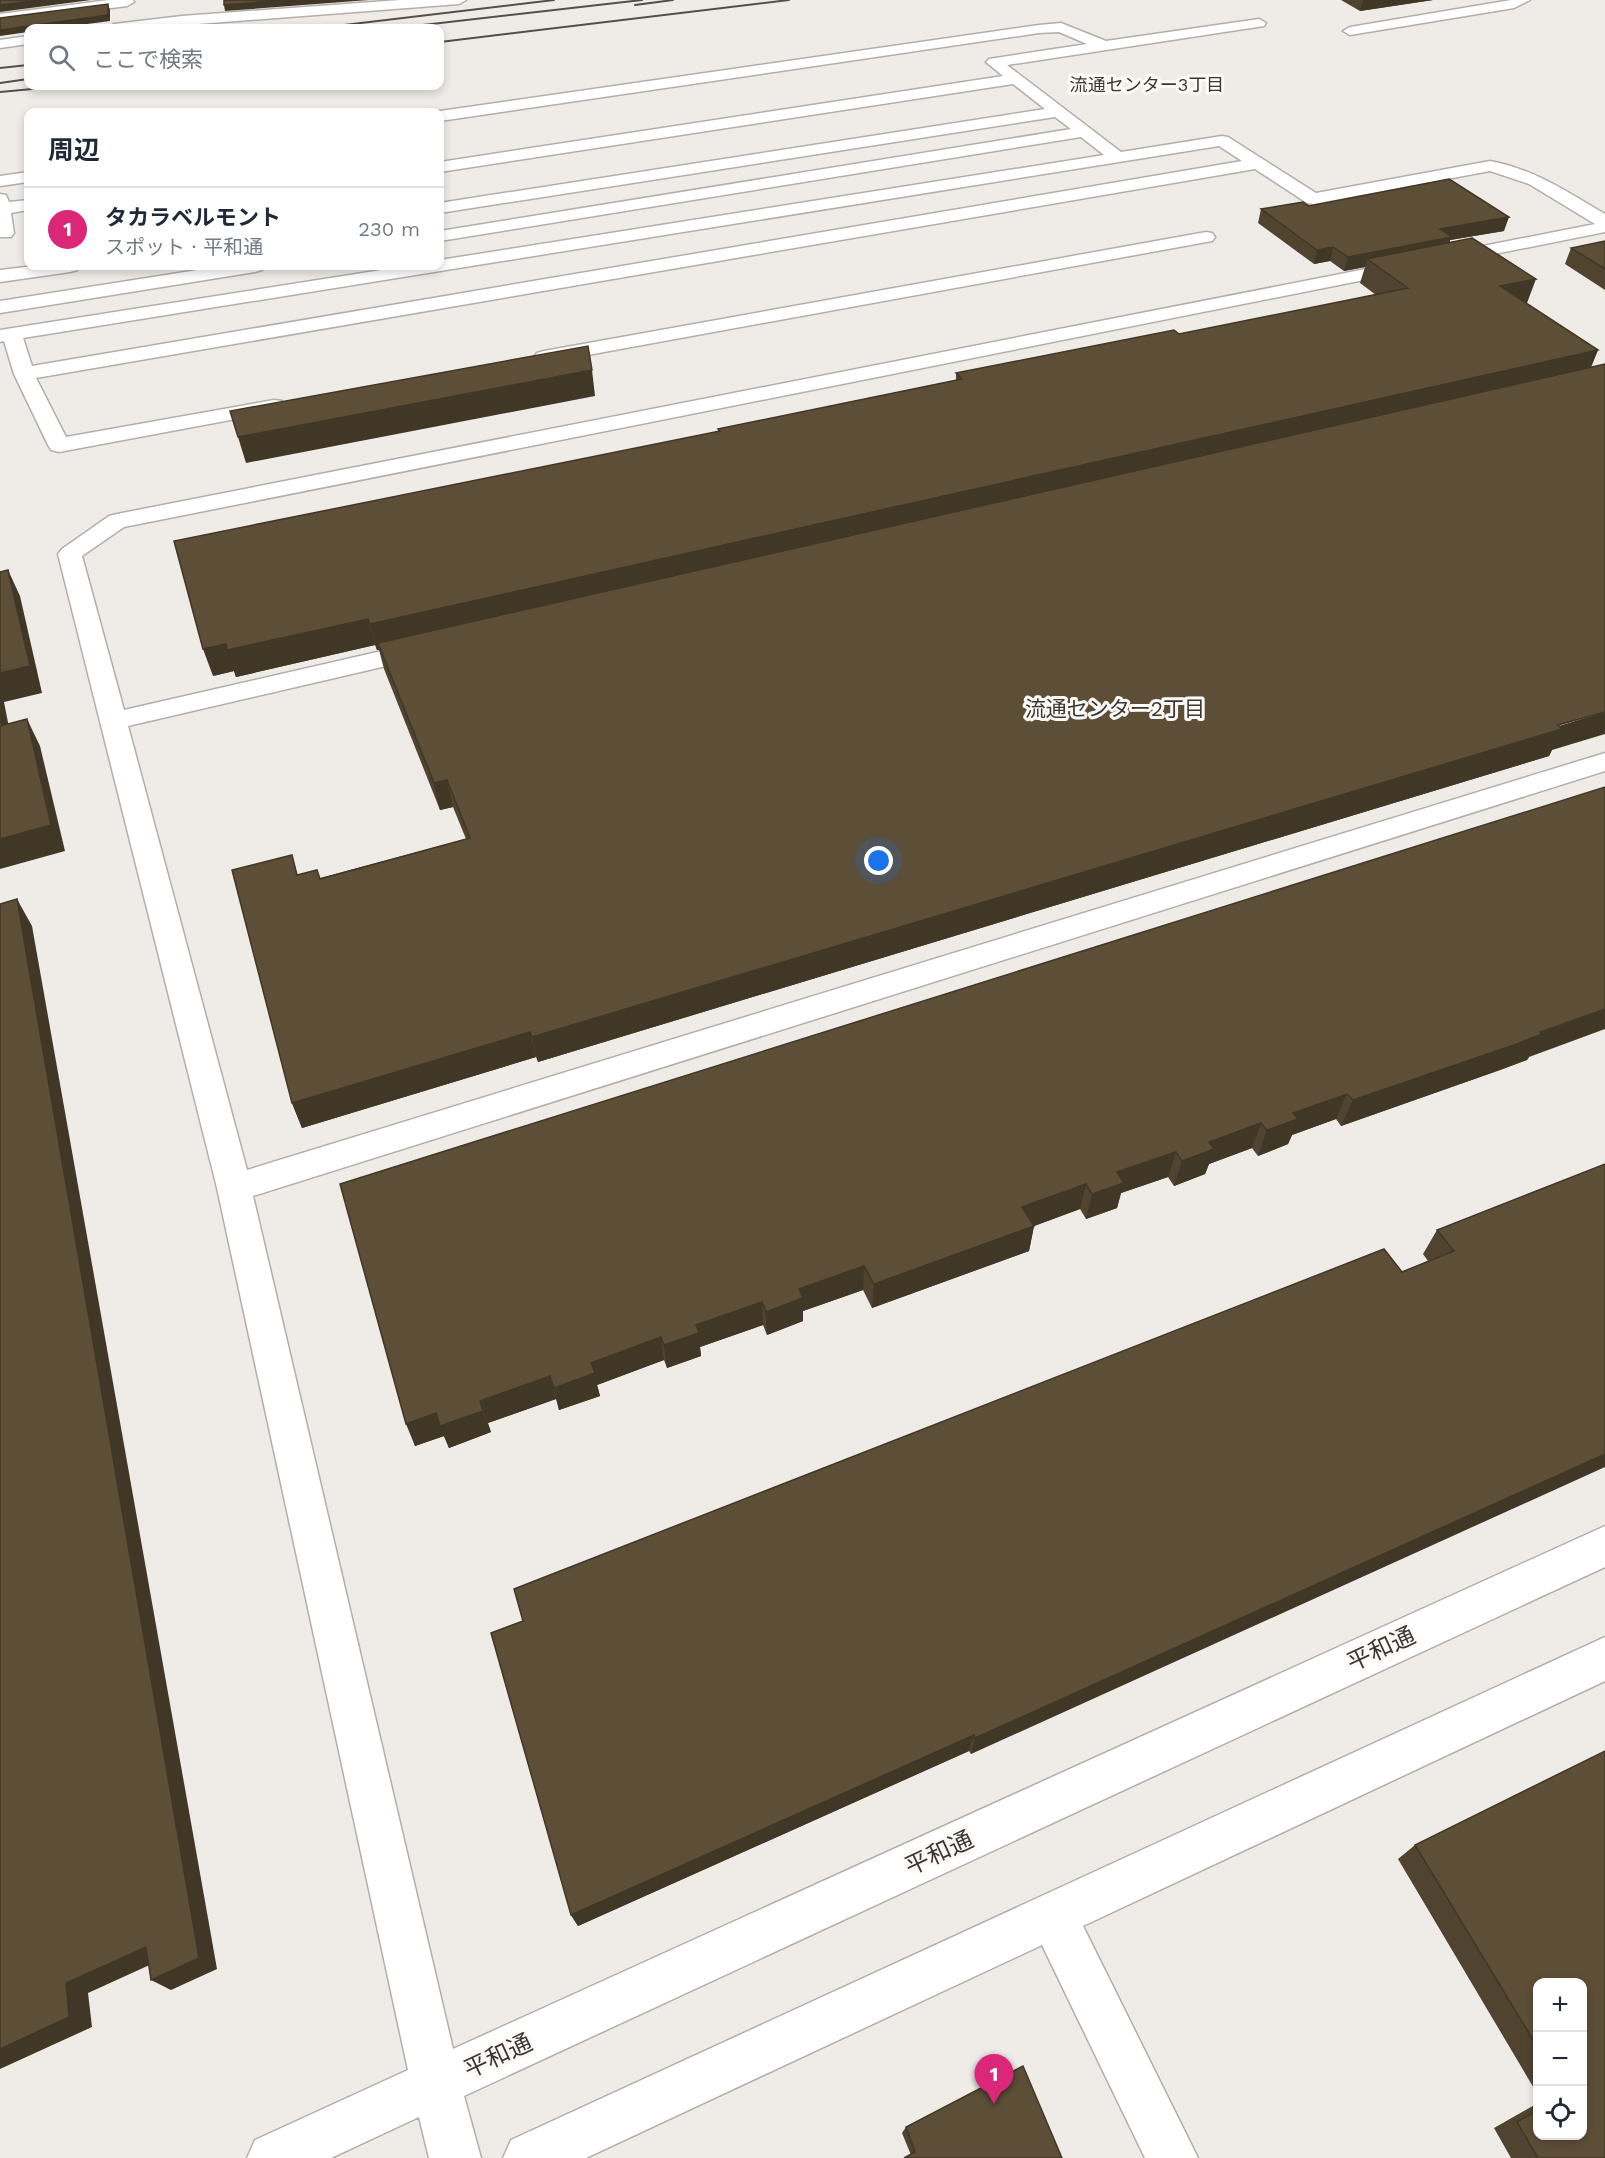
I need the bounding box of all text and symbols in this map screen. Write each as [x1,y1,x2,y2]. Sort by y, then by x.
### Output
search box [24,24,444,90]
icon: search [45,41,78,74]
text: ここで検索 [93,47,203,72]
district label: 流通センター3丁目 [1070,74,1224,95]
text: 周辺 [48,135,100,165]
text: タカラベルモント [105,205,281,230]
text: 1 [63,217,72,241]
text: 230 m [358,217,420,241]
text: スポット · 平和通 [105,235,263,259]
district label: 流通センター2丁目 [1025,696,1205,721]
your location [864,846,893,875]
street label: 平和通 [1342,1621,1420,1677]
street label: 平和通 [900,1825,978,1881]
map controls [1533,1978,1587,2140]
button: + [1533,1978,1587,2032]
street label: 平和通 [459,2028,537,2084]
button: − [1533,2032,1587,2086]
pin: 1 [974,2054,1014,2104]
button: locate [1533,2086,1587,2140]

